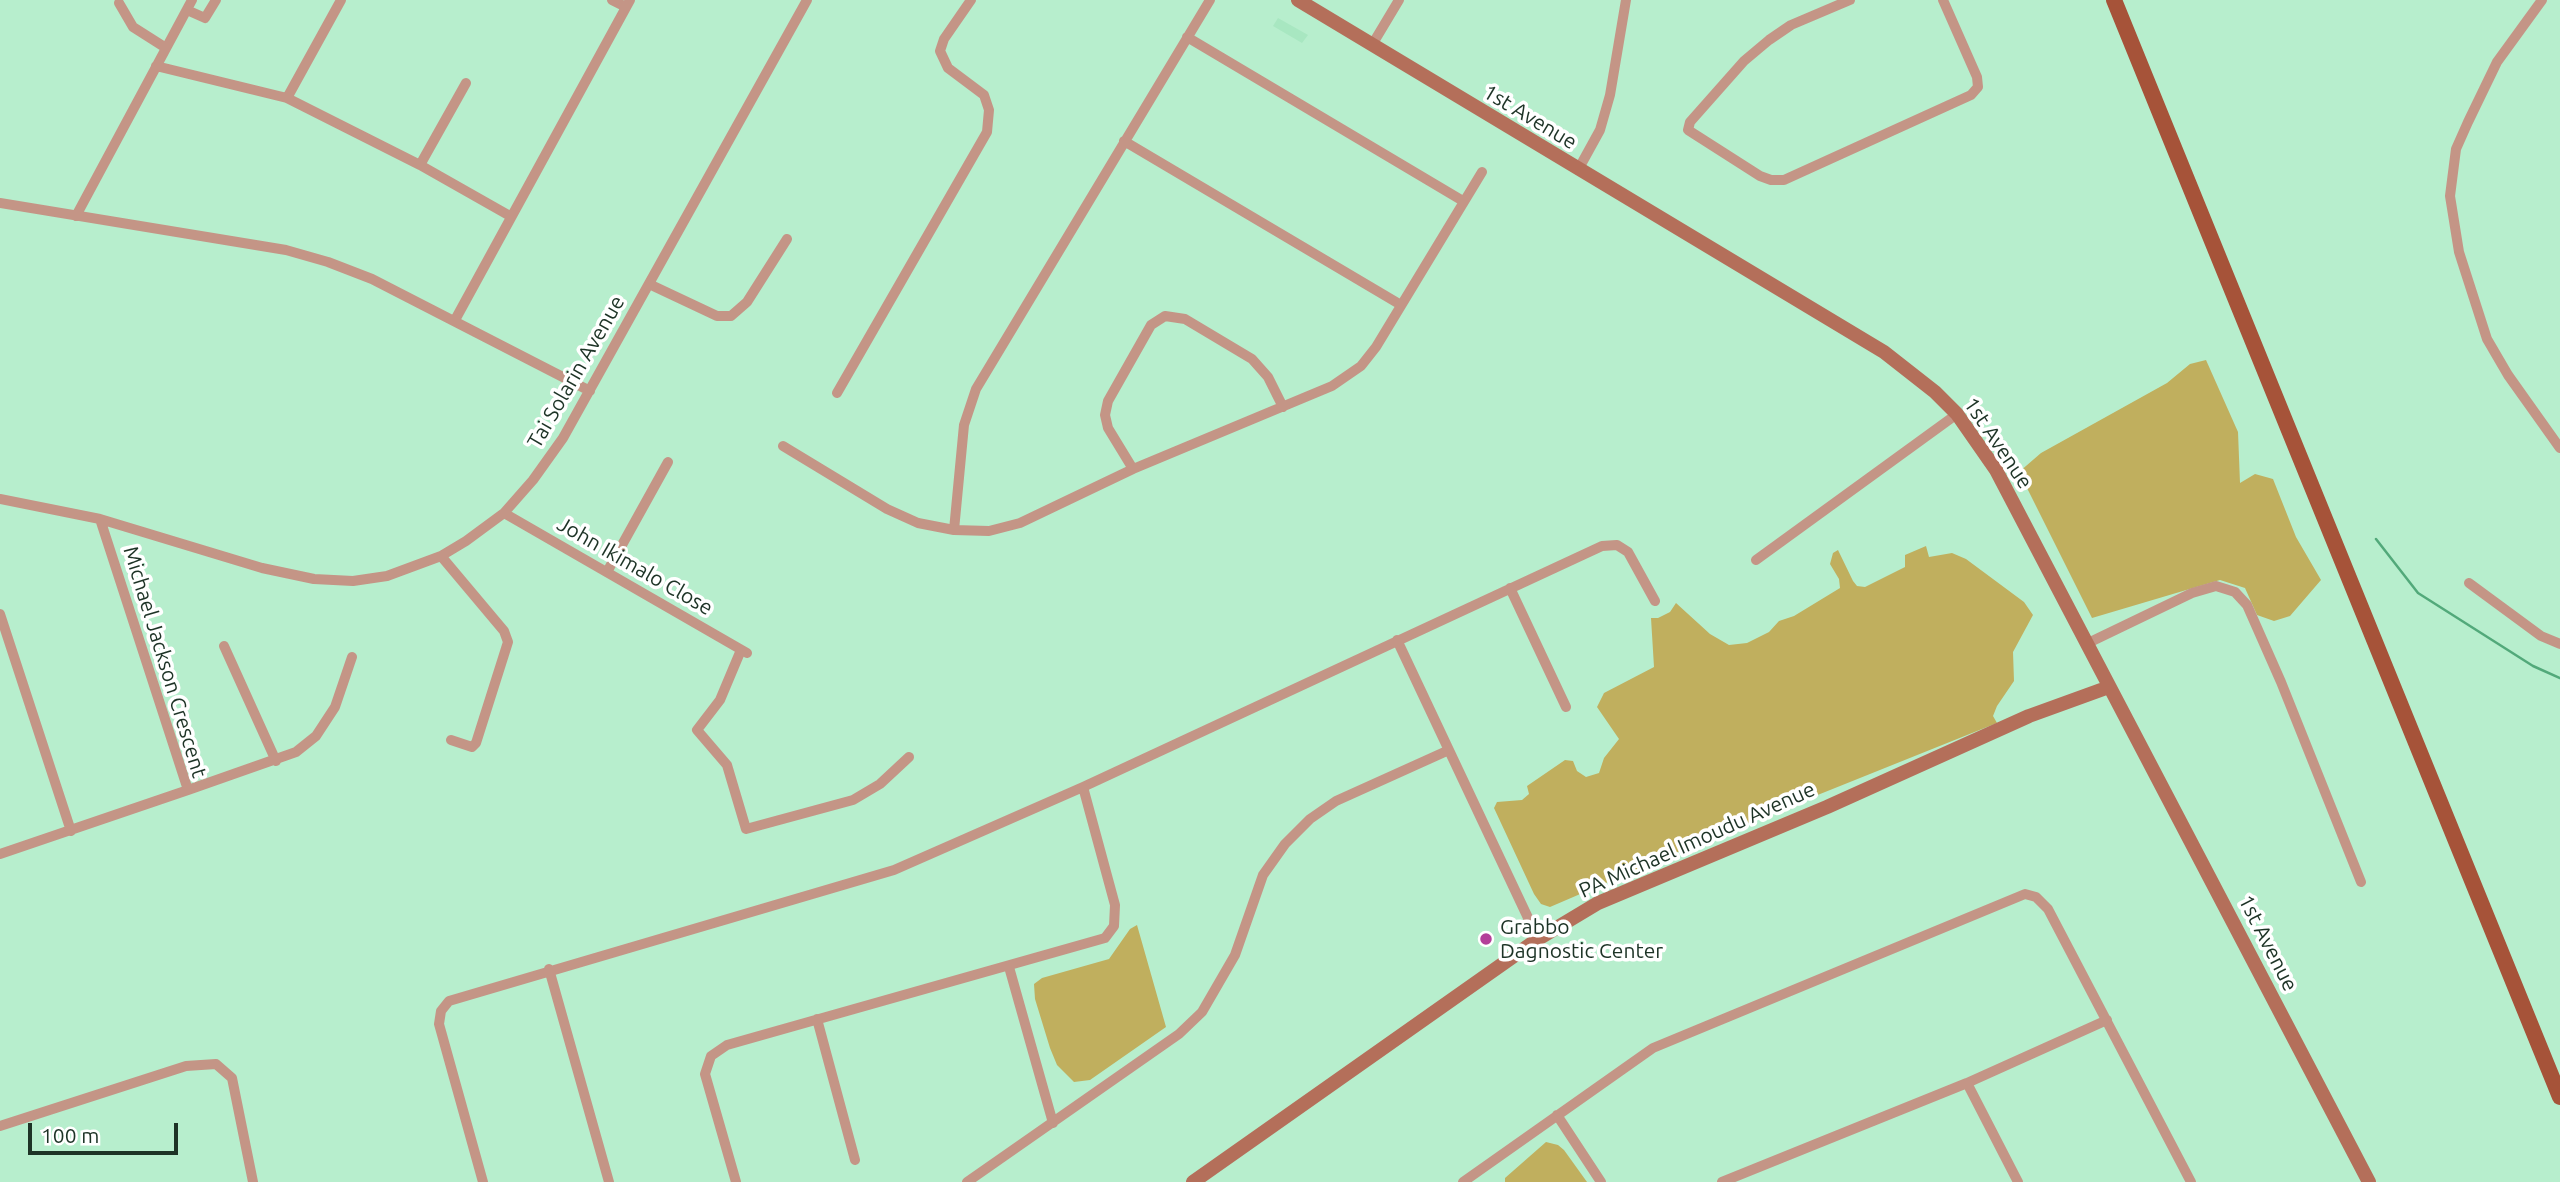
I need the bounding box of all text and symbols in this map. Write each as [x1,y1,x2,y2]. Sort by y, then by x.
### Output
street label: 1st Avenue [1479,79,1581,155]
street label: Tai Solarin Avenue [522,291,630,453]
street label: 1st Avenue [1958,393,2038,493]
street label: John Ikimalo Close [553,511,717,621]
street label: Michael Jackson Crescent [118,543,212,781]
street label: PA Michael Imoudu Avenue [1575,777,1819,903]
street label: 1st Avenue [2233,891,2303,995]
place label: Grabbo Dagnostic Center [1500,914,1663,964]
marker: Grabbo Dagnostic Center [1478,931,1494,947]
scale bar [32,1108,182,1152]
text: 100 m [41,1123,99,1147]

